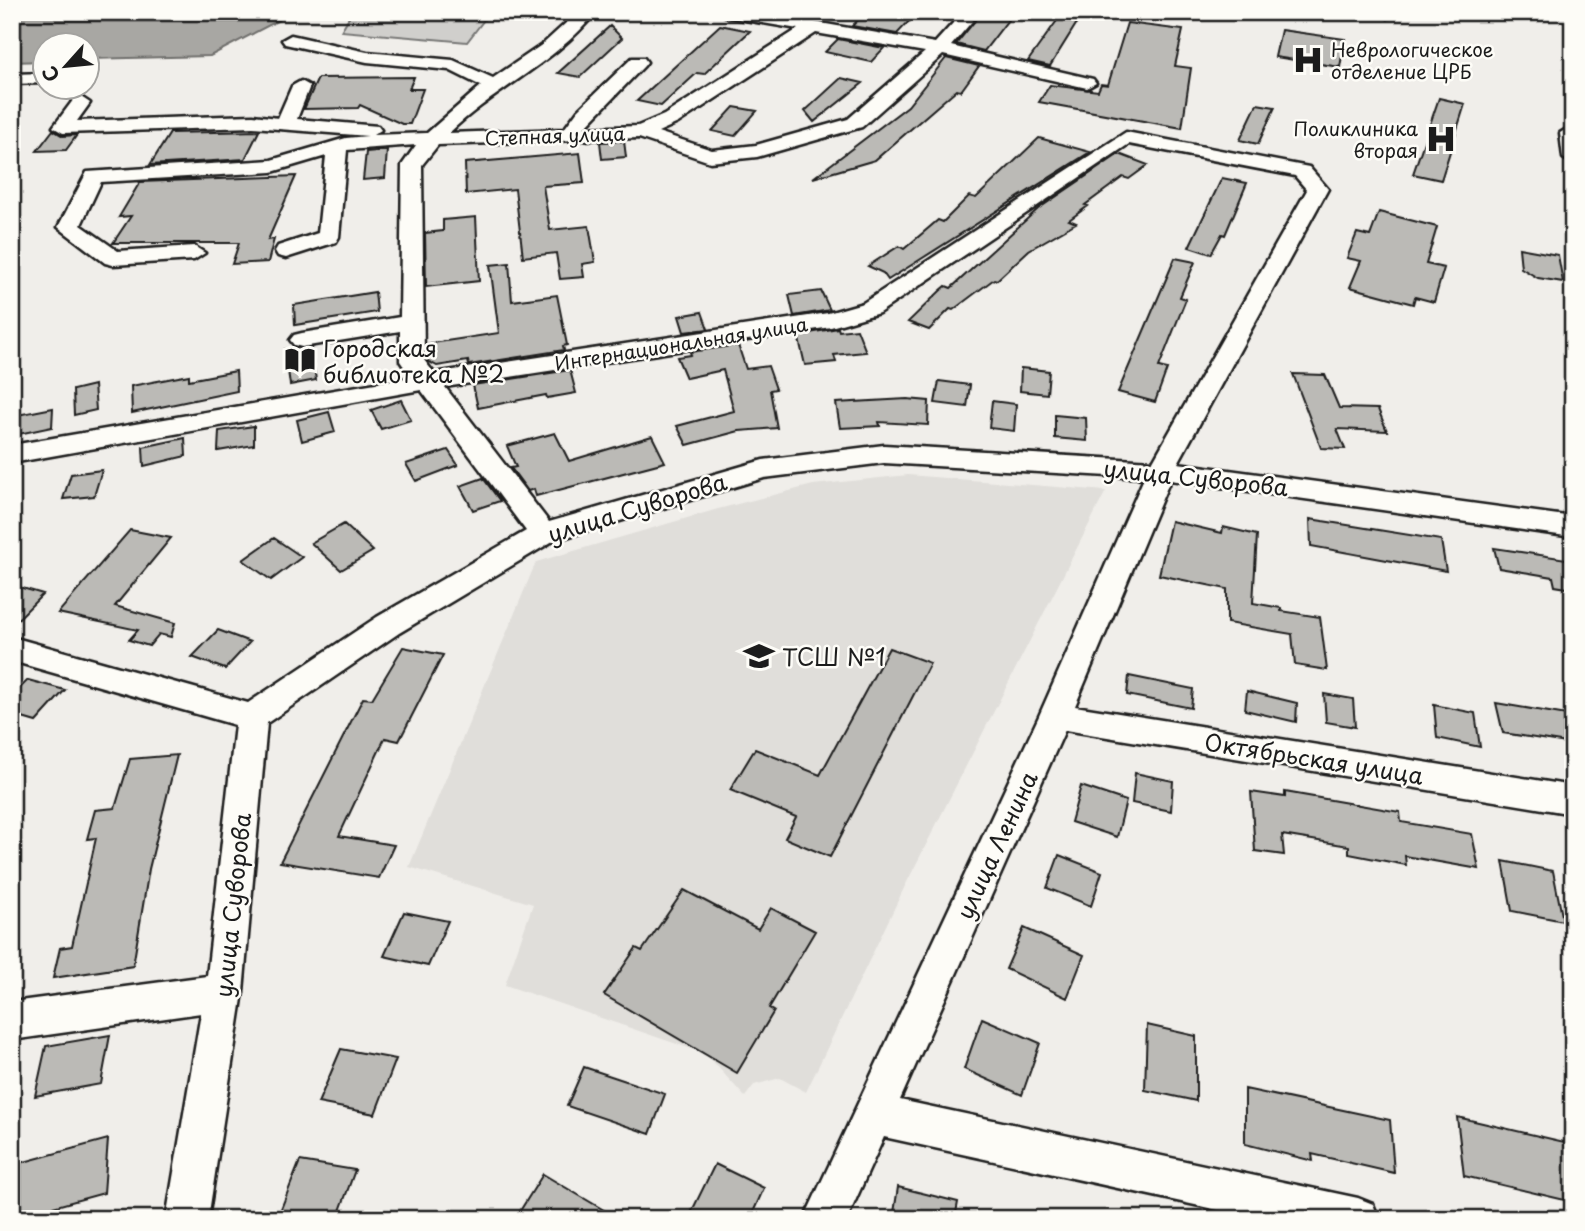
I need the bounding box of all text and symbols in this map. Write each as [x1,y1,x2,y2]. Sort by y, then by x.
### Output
north arrow [32,32,102,102]
place label: Неврологическое отделение ЦРБ [1331,35,1493,85]
hospital icon: Неврологическое отделение ЦРБ [1291,43,1325,77]
text: С [34,61,66,87]
place label: Поликлиника вторая [1293,114,1418,164]
street label: Степная улица [484,119,626,151]
hospital icon: Поликлиника вторая [1424,122,1458,156]
street label: Интернациональная улица [553,309,809,377]
place label: Городская библиотека №2 [323,330,504,391]
library icon: Городская библиотека №2 [283,343,317,377]
street label: улица Суворова [1102,450,1291,504]
street label: улица Суворова [543,463,731,551]
school or university icon: ТСШ №1 [742,639,776,673]
place label: ТСШ №1 [782,639,886,674]
street label: Октябрьская улица [1202,723,1426,793]
street label: улица Ленина [946,765,1046,925]
street label: улица Суворова [205,810,259,999]

